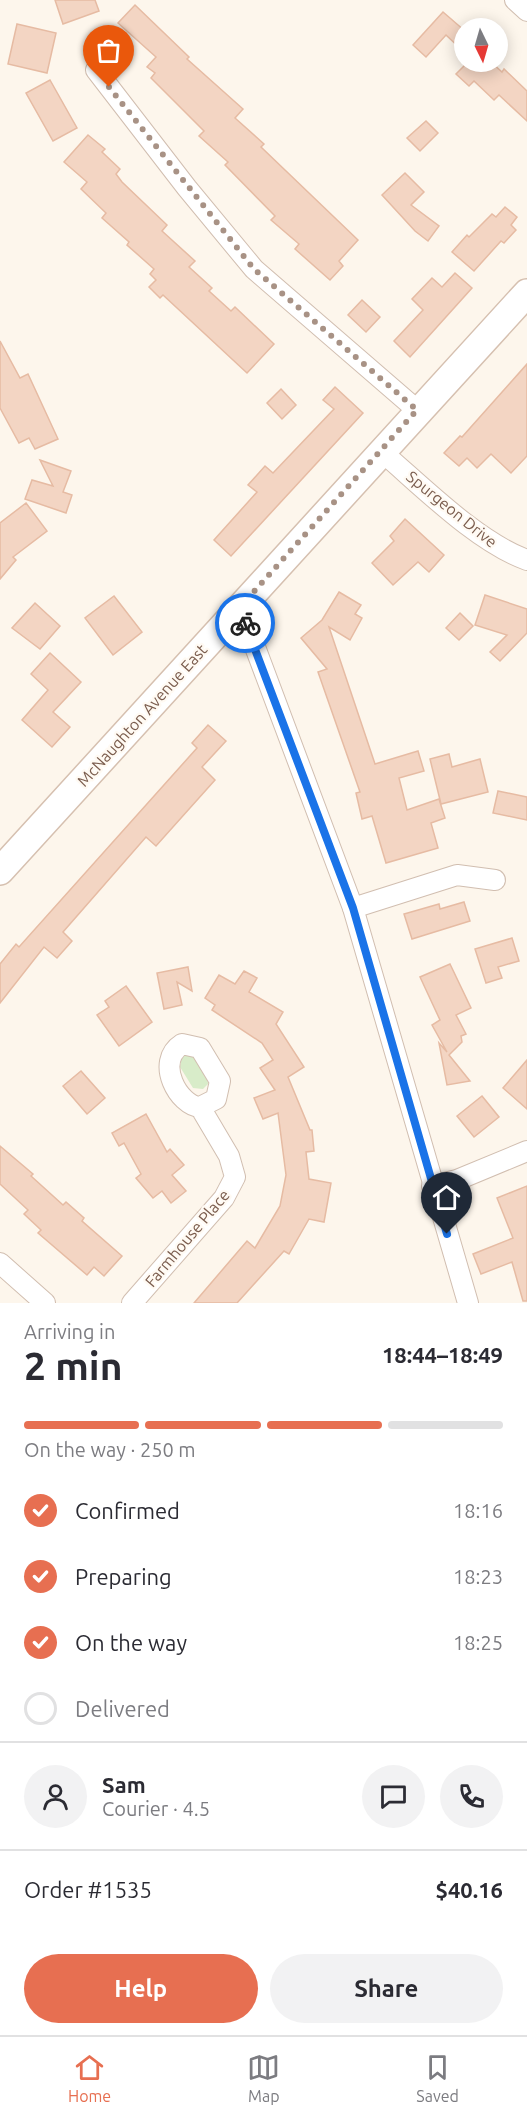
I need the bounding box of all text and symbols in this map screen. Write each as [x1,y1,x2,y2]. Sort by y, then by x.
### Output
north arrow [454,18,508,72]
map controls [454,18,508,72]
pin [83,25,134,87]
icon: bag [92,34,125,67]
street label: Spurgeon Drive [403,467,501,551]
courier [215,593,275,653]
icon: bike [229,607,262,640]
street label: McNaughton Avenue East [73,640,211,790]
pin [421,1172,472,1234]
icon: home [430,1181,463,1214]
street label: Farmhouse Place [141,1186,233,1290]
text: Arriving in [24,1320,115,1343]
text: 18:44–18:49 [382,1342,503,1367]
text: 2 min [24,1344,123,1387]
text: On the way · 250 m [24,1438,196,1461]
icon: check [24,1494,57,1527]
text: Confirmed [75,1498,180,1523]
text: 18:16 [453,1499,503,1522]
icon: check [24,1560,57,1593]
text: Preparing [75,1564,172,1589]
text: 18:23 [453,1565,503,1588]
icon: check [24,1626,57,1659]
text: On the way [75,1630,187,1655]
text: 18:25 [453,1631,503,1654]
text: Delivered [75,1696,170,1721]
button: person [24,1765,87,1828]
button: chat [362,1765,425,1828]
button: phone [440,1765,503,1828]
text: Sam [102,1772,146,1797]
text: Courier · 4.5 [102,1797,210,1820]
text: Order #1535 [24,1877,152,1902]
text: $40.16 [436,1877,503,1902]
button: Help [24,1954,258,2023]
button: Share [270,1954,503,2023]
tab: Home [68,2051,111,2105]
tab: Map [247,2051,280,2105]
tab: Saved [416,2051,459,2105]

